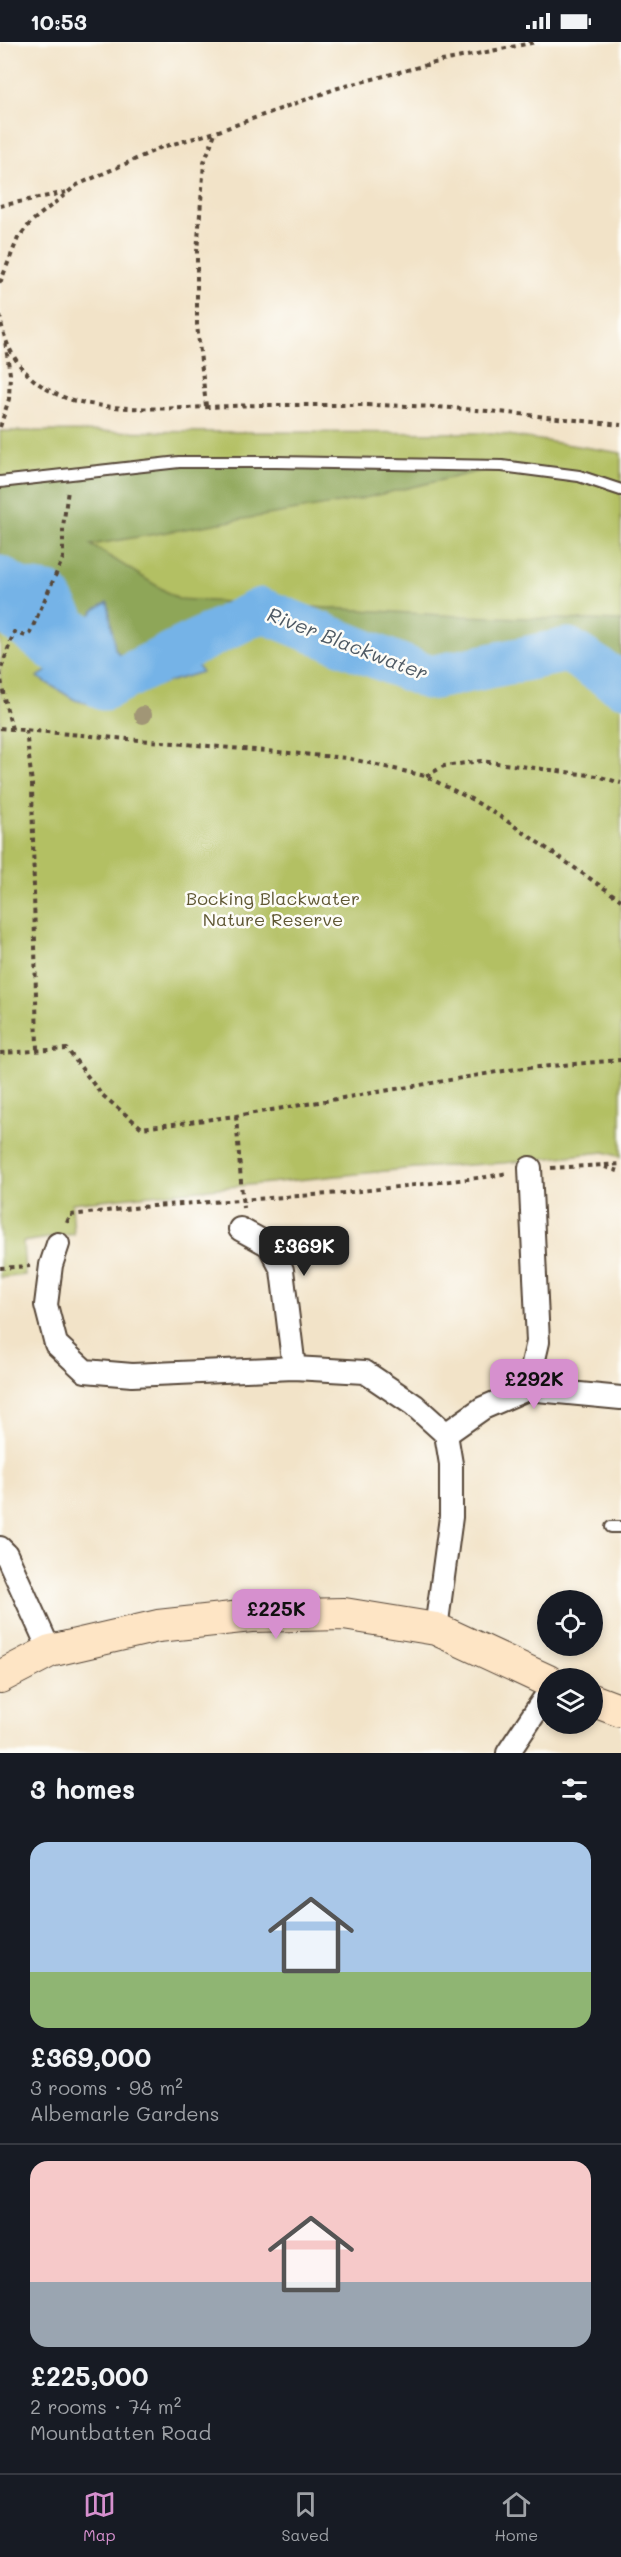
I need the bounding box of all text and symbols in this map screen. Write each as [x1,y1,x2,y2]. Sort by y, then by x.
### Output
text: 10:53 [30,7,87,36]
water label: River Blackwater [264,600,432,686]
park label: Bocking Blackwater Nature Reserve [186,886,360,931]
pin: £369K [262,1226,346,1277]
text: £369K [273,1232,335,1258]
pin: £292K [492,1359,576,1410]
text: £292K [504,1365,564,1391]
pin: £225K [234,1589,318,1640]
map controls [537,1590,603,1734]
button: locate [537,1590,603,1656]
text: £225K [246,1595,306,1621]
button: layers [537,1668,603,1734]
text: 3 homes [30,1772,135,1806]
icon: filters [558,1773,591,1806]
icon: home [257,1881,365,1989]
text: £369,000 [30,2040,151,2074]
text: 3 rooms · 98 m² [30,2074,183,2100]
text: Albemarle Gardens [30,2100,219,2126]
icon: home [257,2200,365,2308]
text: £225,000 [30,2359,149,2393]
text: 2 rooms · 74 m² [30,2393,181,2419]
text: Mountbatten Road [30,2419,211,2445]
tab: Map [83,2488,116,2545]
tab: Saved [281,2488,329,2545]
tab: Home [495,2488,538,2545]

